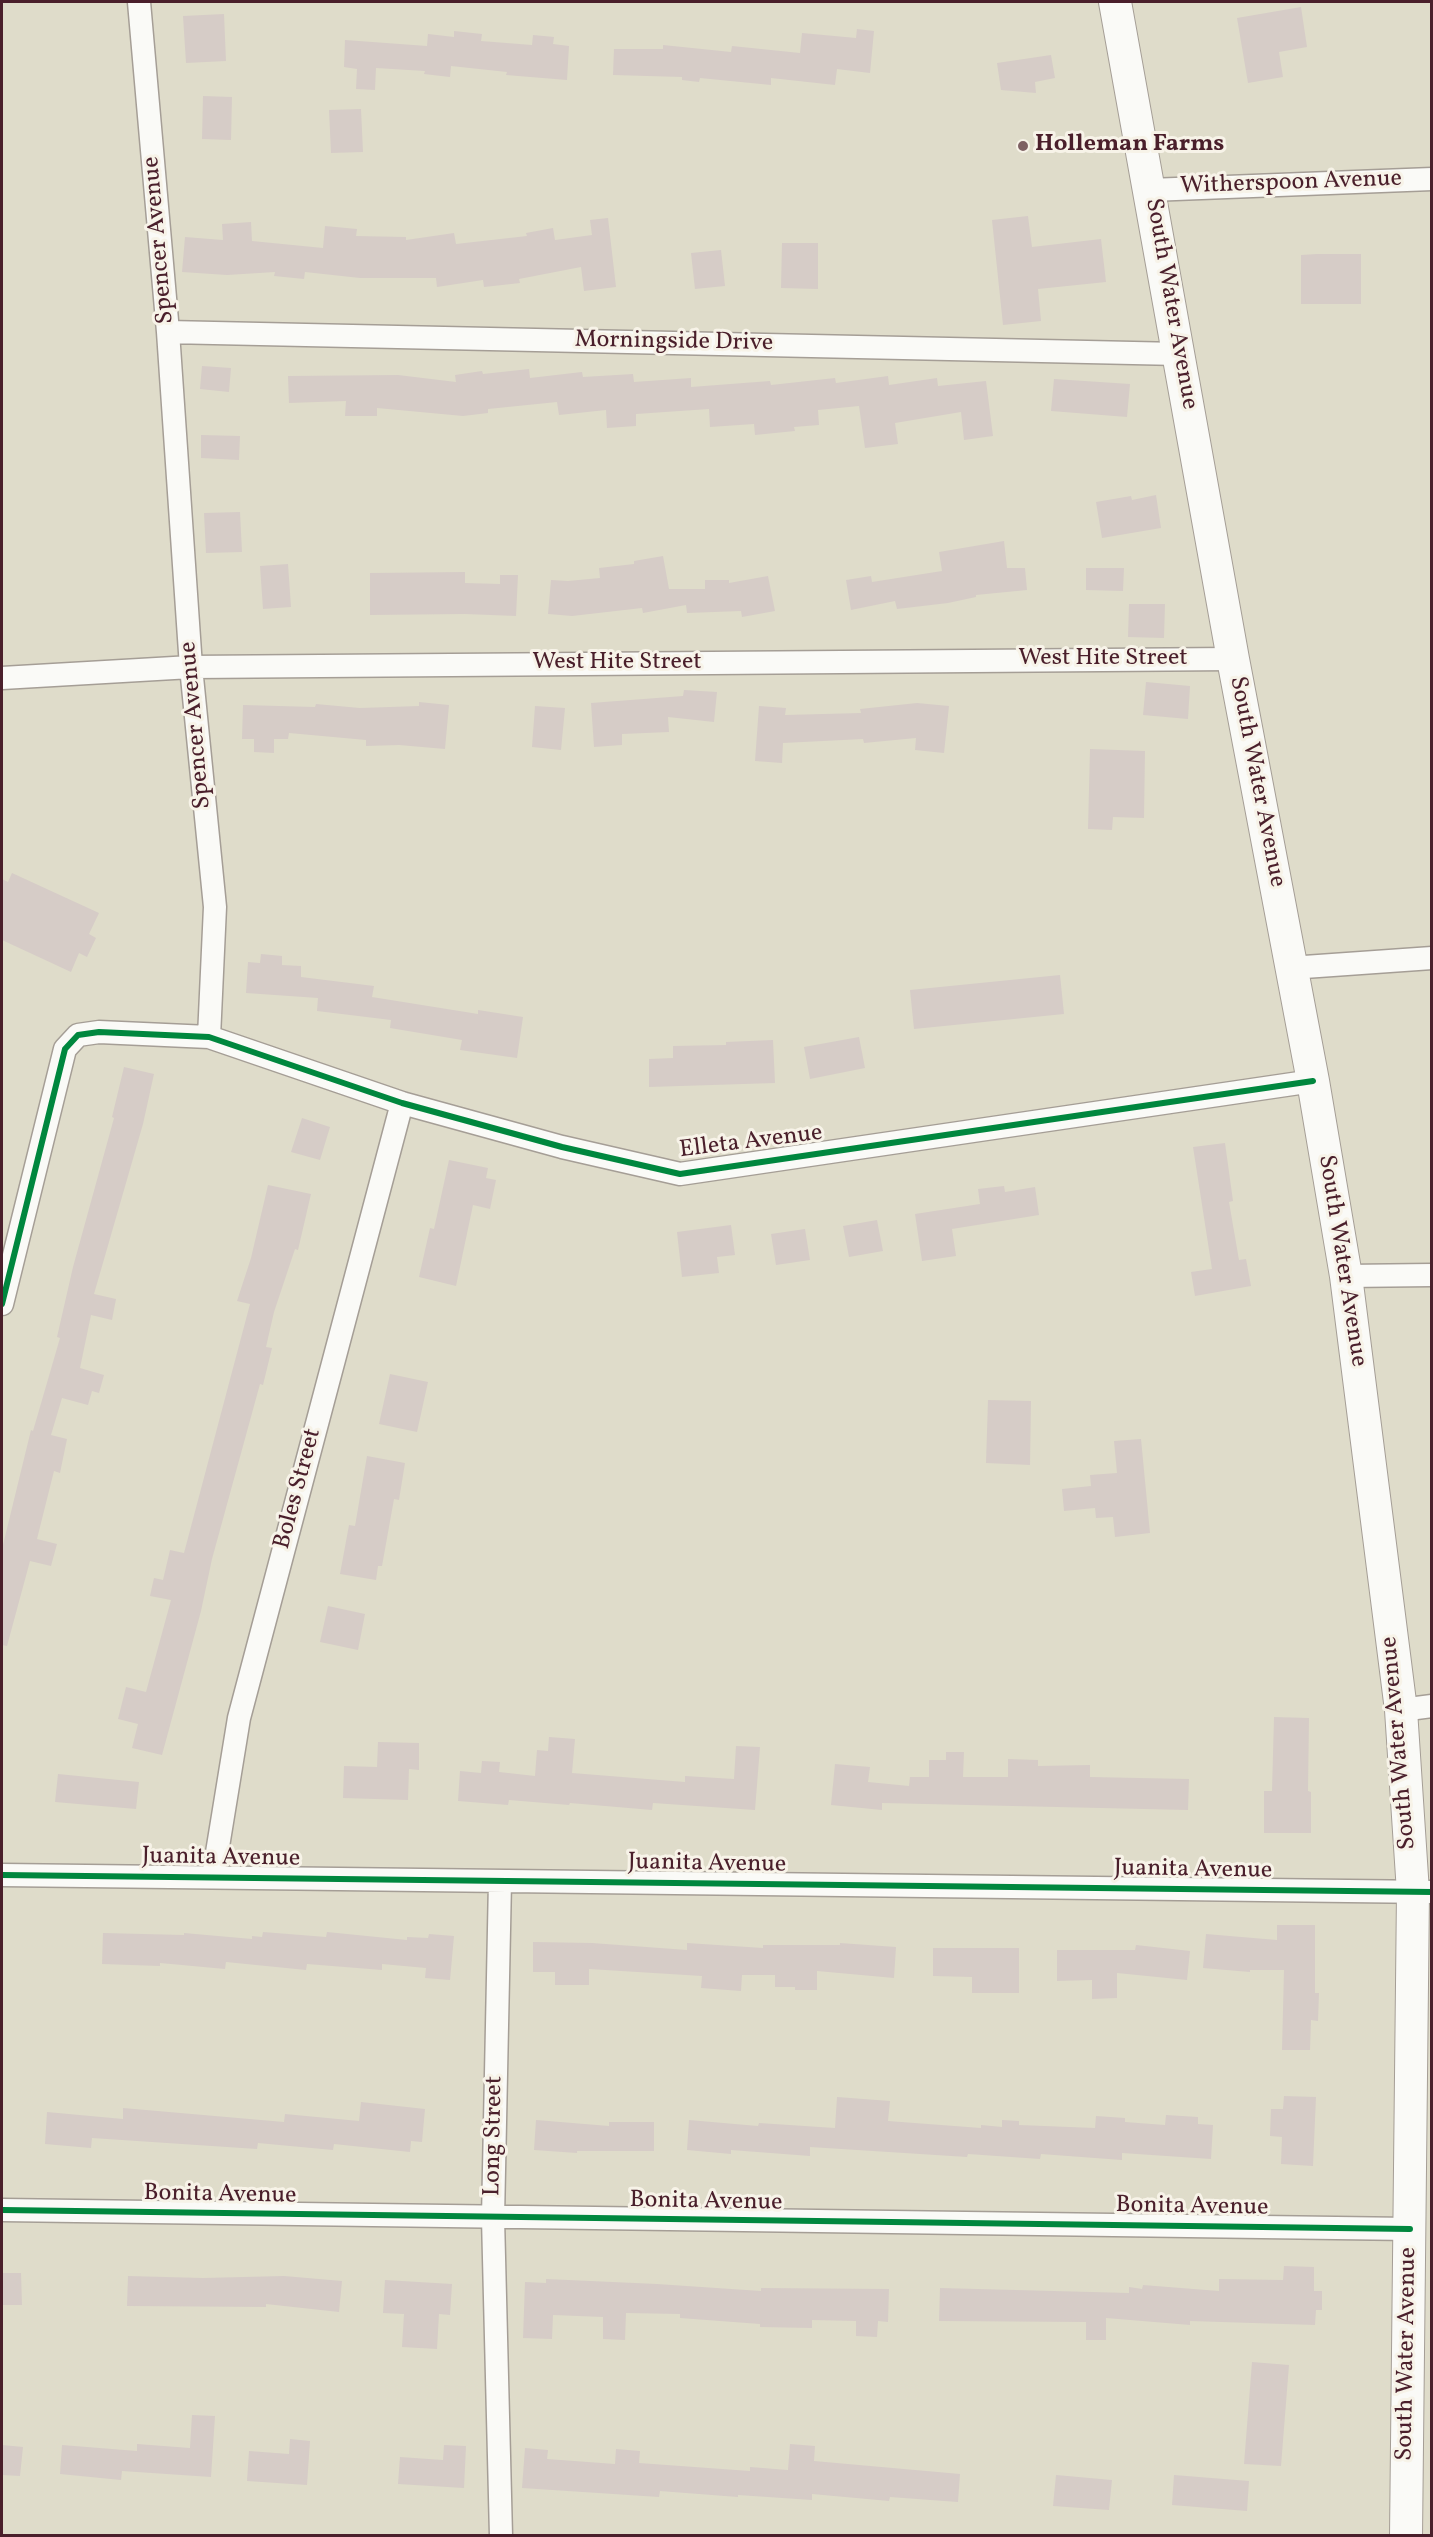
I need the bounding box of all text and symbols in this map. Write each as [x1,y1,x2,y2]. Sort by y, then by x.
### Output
place label: Holleman Farms [1035,132,1224,160]
marker: Holleman Farms [1016,139,1030,153]
street label: Spencer Avenue [138,155,182,325]
street label: Witherspoon Avenue [1180,166,1402,202]
street label: South Water Avenue [1137,196,1203,412]
street label: Morningside Drive [574,327,774,359]
street label: Spencer Avenue [175,640,219,810]
street label: West Hite Street [1018,646,1188,674]
street label: West Hite Street [532,650,702,678]
street label: South Water Avenue [1221,674,1291,890]
street label: Elleta Avenue [678,1120,824,1166]
street label: South Water Avenue [1310,1153,1372,1369]
street label: Boles Street [269,1425,329,1553]
street label: South Water Avenue [1376,1635,1424,1851]
street label: Juanita Avenue [141,1843,301,1875]
street label: Juanita Avenue [627,1849,787,1881]
street label: Juanita Avenue [1113,1855,1273,1887]
street label: Long Street [480,2076,510,2196]
street label: Bonita Avenue [143,2180,297,2212]
street label: Bonita Avenue [629,2187,783,2219]
street label: Bonita Avenue [1115,2192,1269,2224]
street label: South Water Avenue [1392,2247,1424,2461]

